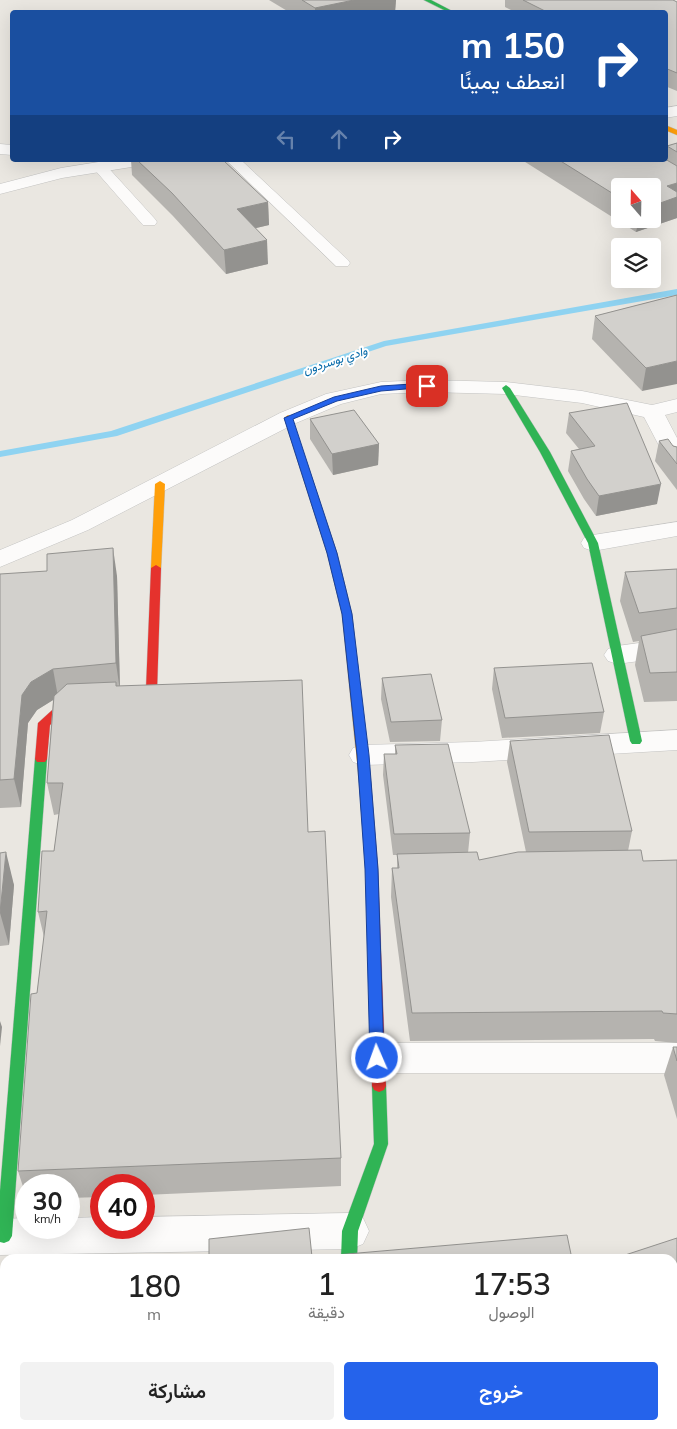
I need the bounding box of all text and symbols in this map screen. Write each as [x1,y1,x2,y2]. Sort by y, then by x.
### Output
text: 150 m [461,23,565,67]
icon: right [583,30,648,95]
text: انعطف يمينًا [459,67,565,95]
icon: left [272,125,300,153]
icon: ahead [325,125,353,153]
icon: right [378,125,406,153]
north arrow [611,178,661,228]
map controls [611,178,661,288]
button: layers [611,238,661,288]
water label: وادي بوسردون [301,342,371,380]
pin [406,365,448,407]
icon: arrive [413,372,441,400]
position arrow [350,1031,402,1083]
speed limit sign: 40 [90,1174,155,1239]
text: 30 [32,1185,63,1216]
text: km/h [34,1211,61,1226]
text: 1 [317,1265,335,1303]
text: 17:53 [472,1265,551,1303]
text: 180 [127,1267,181,1305]
text: دقيقة [308,1302,345,1322]
text: الوصول [488,1302,535,1322]
text: m [147,1304,161,1324]
button: مشاركة [20,1362,334,1420]
button: خروج [344,1362,658,1420]

